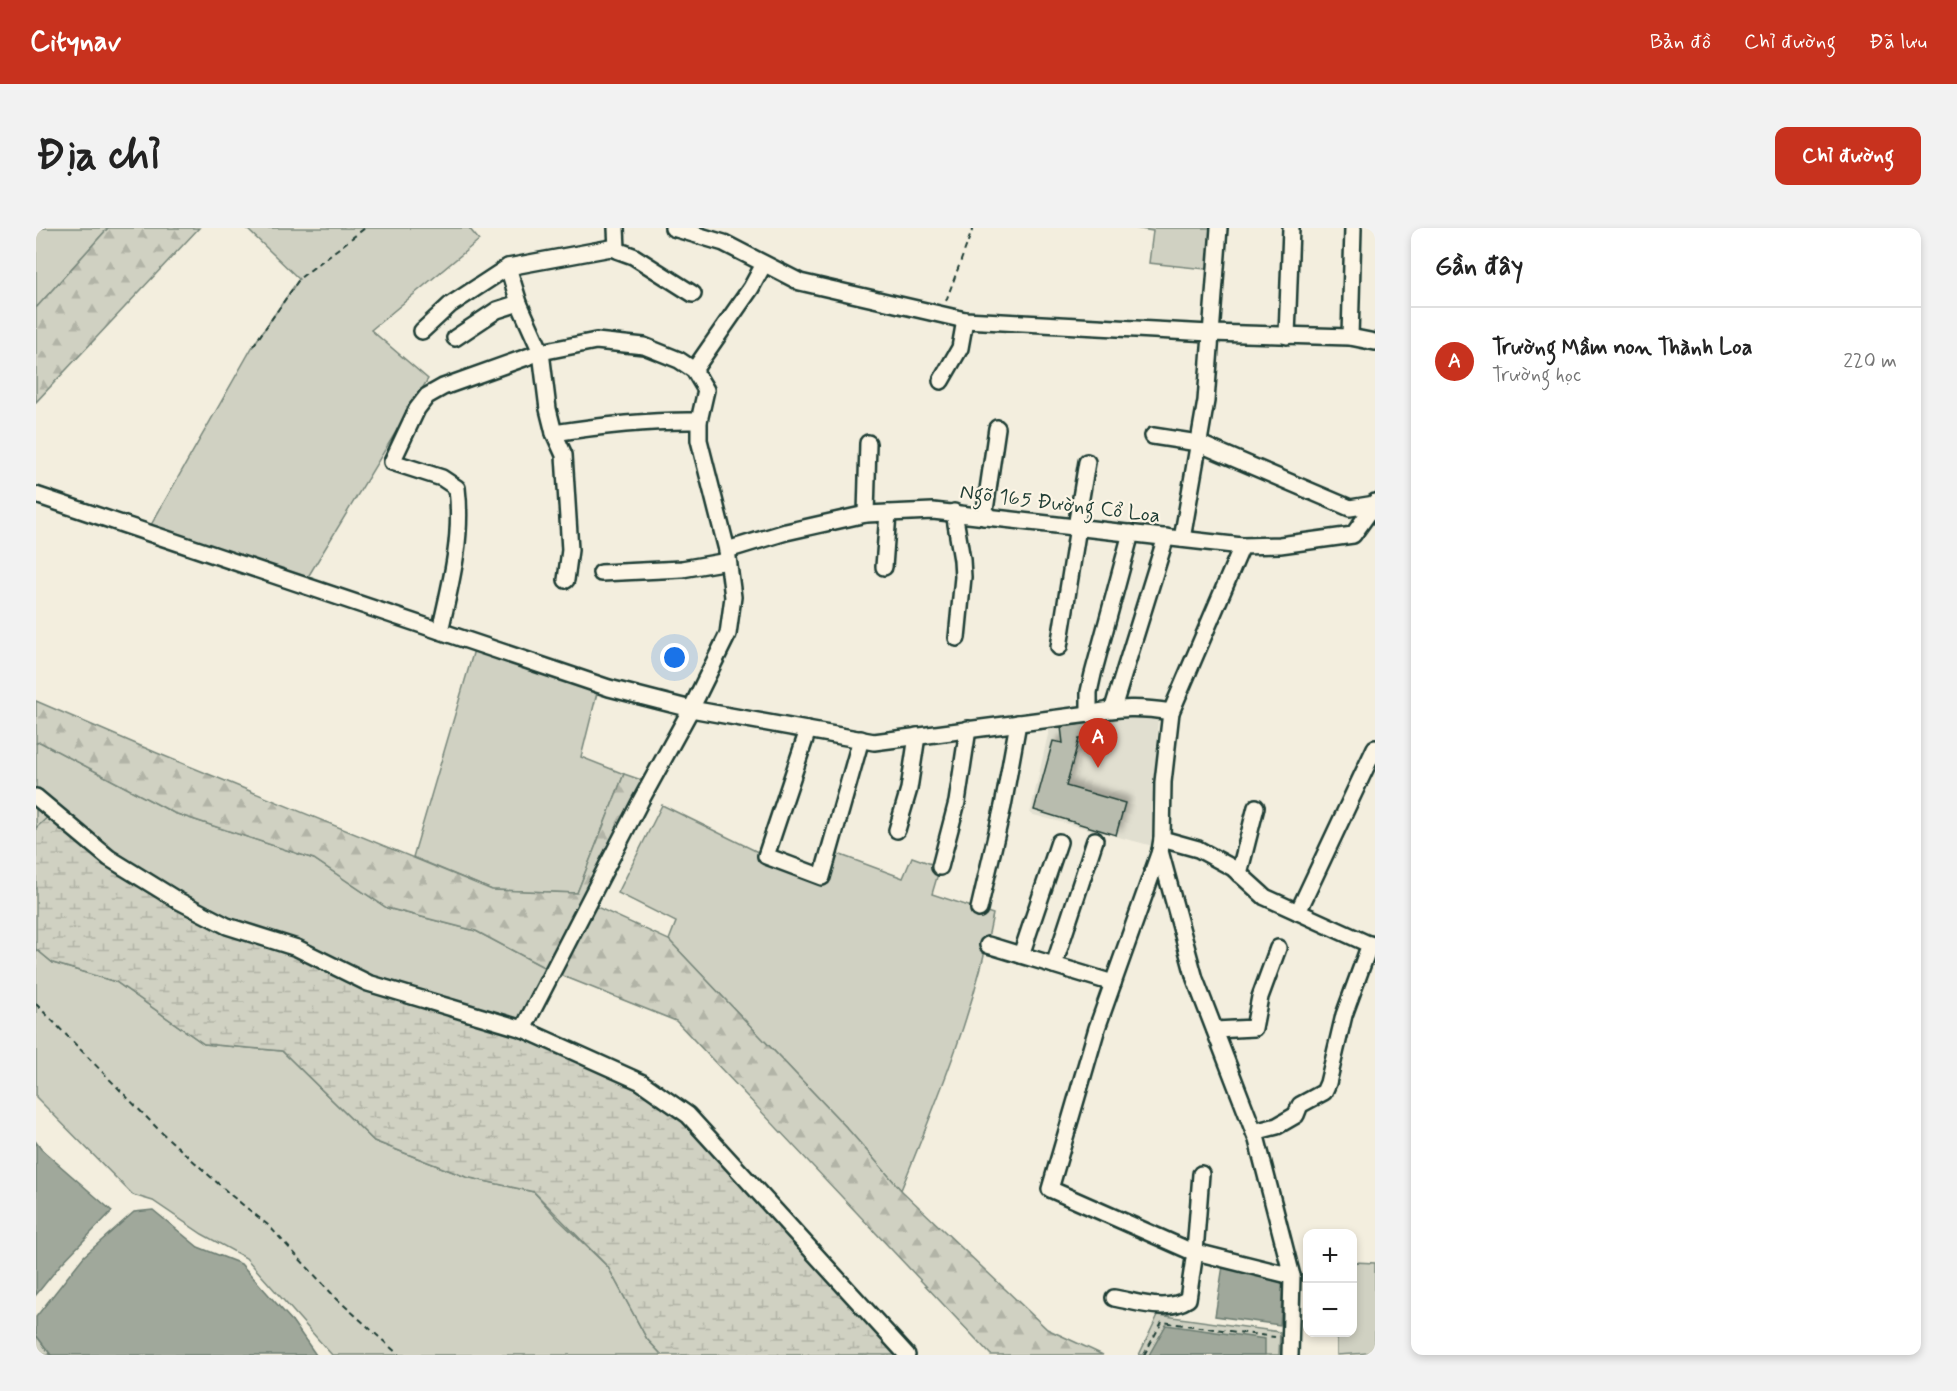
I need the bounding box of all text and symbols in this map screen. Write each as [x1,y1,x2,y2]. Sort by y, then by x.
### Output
text: Citynav [30,24,121,61]
text: Bản đồ [1650,28,1711,56]
text: Chỉ đường [1744,28,1836,56]
text: Đã lưu [1869,28,1927,56]
button: Chỉ đường [1775,127,1921,185]
text: Địa chỉ [36,129,161,184]
text: Gần đây [1435,250,1523,284]
text: Trường Mầm non Thành Loa [1492,334,1752,362]
text: A [1448,348,1461,375]
text: 220 m [1843,348,1897,375]
text: Trường học [1492,362,1581,389]
street label: Ngõ 165 Đường Cổ Loa [958,478,1162,532]
your location [660,643,689,672]
pin: A [1078,718,1118,768]
map controls [1303,1229,1357,1337]
button: + [1303,1229,1357,1283]
button: − [1303,1283,1357,1337]

